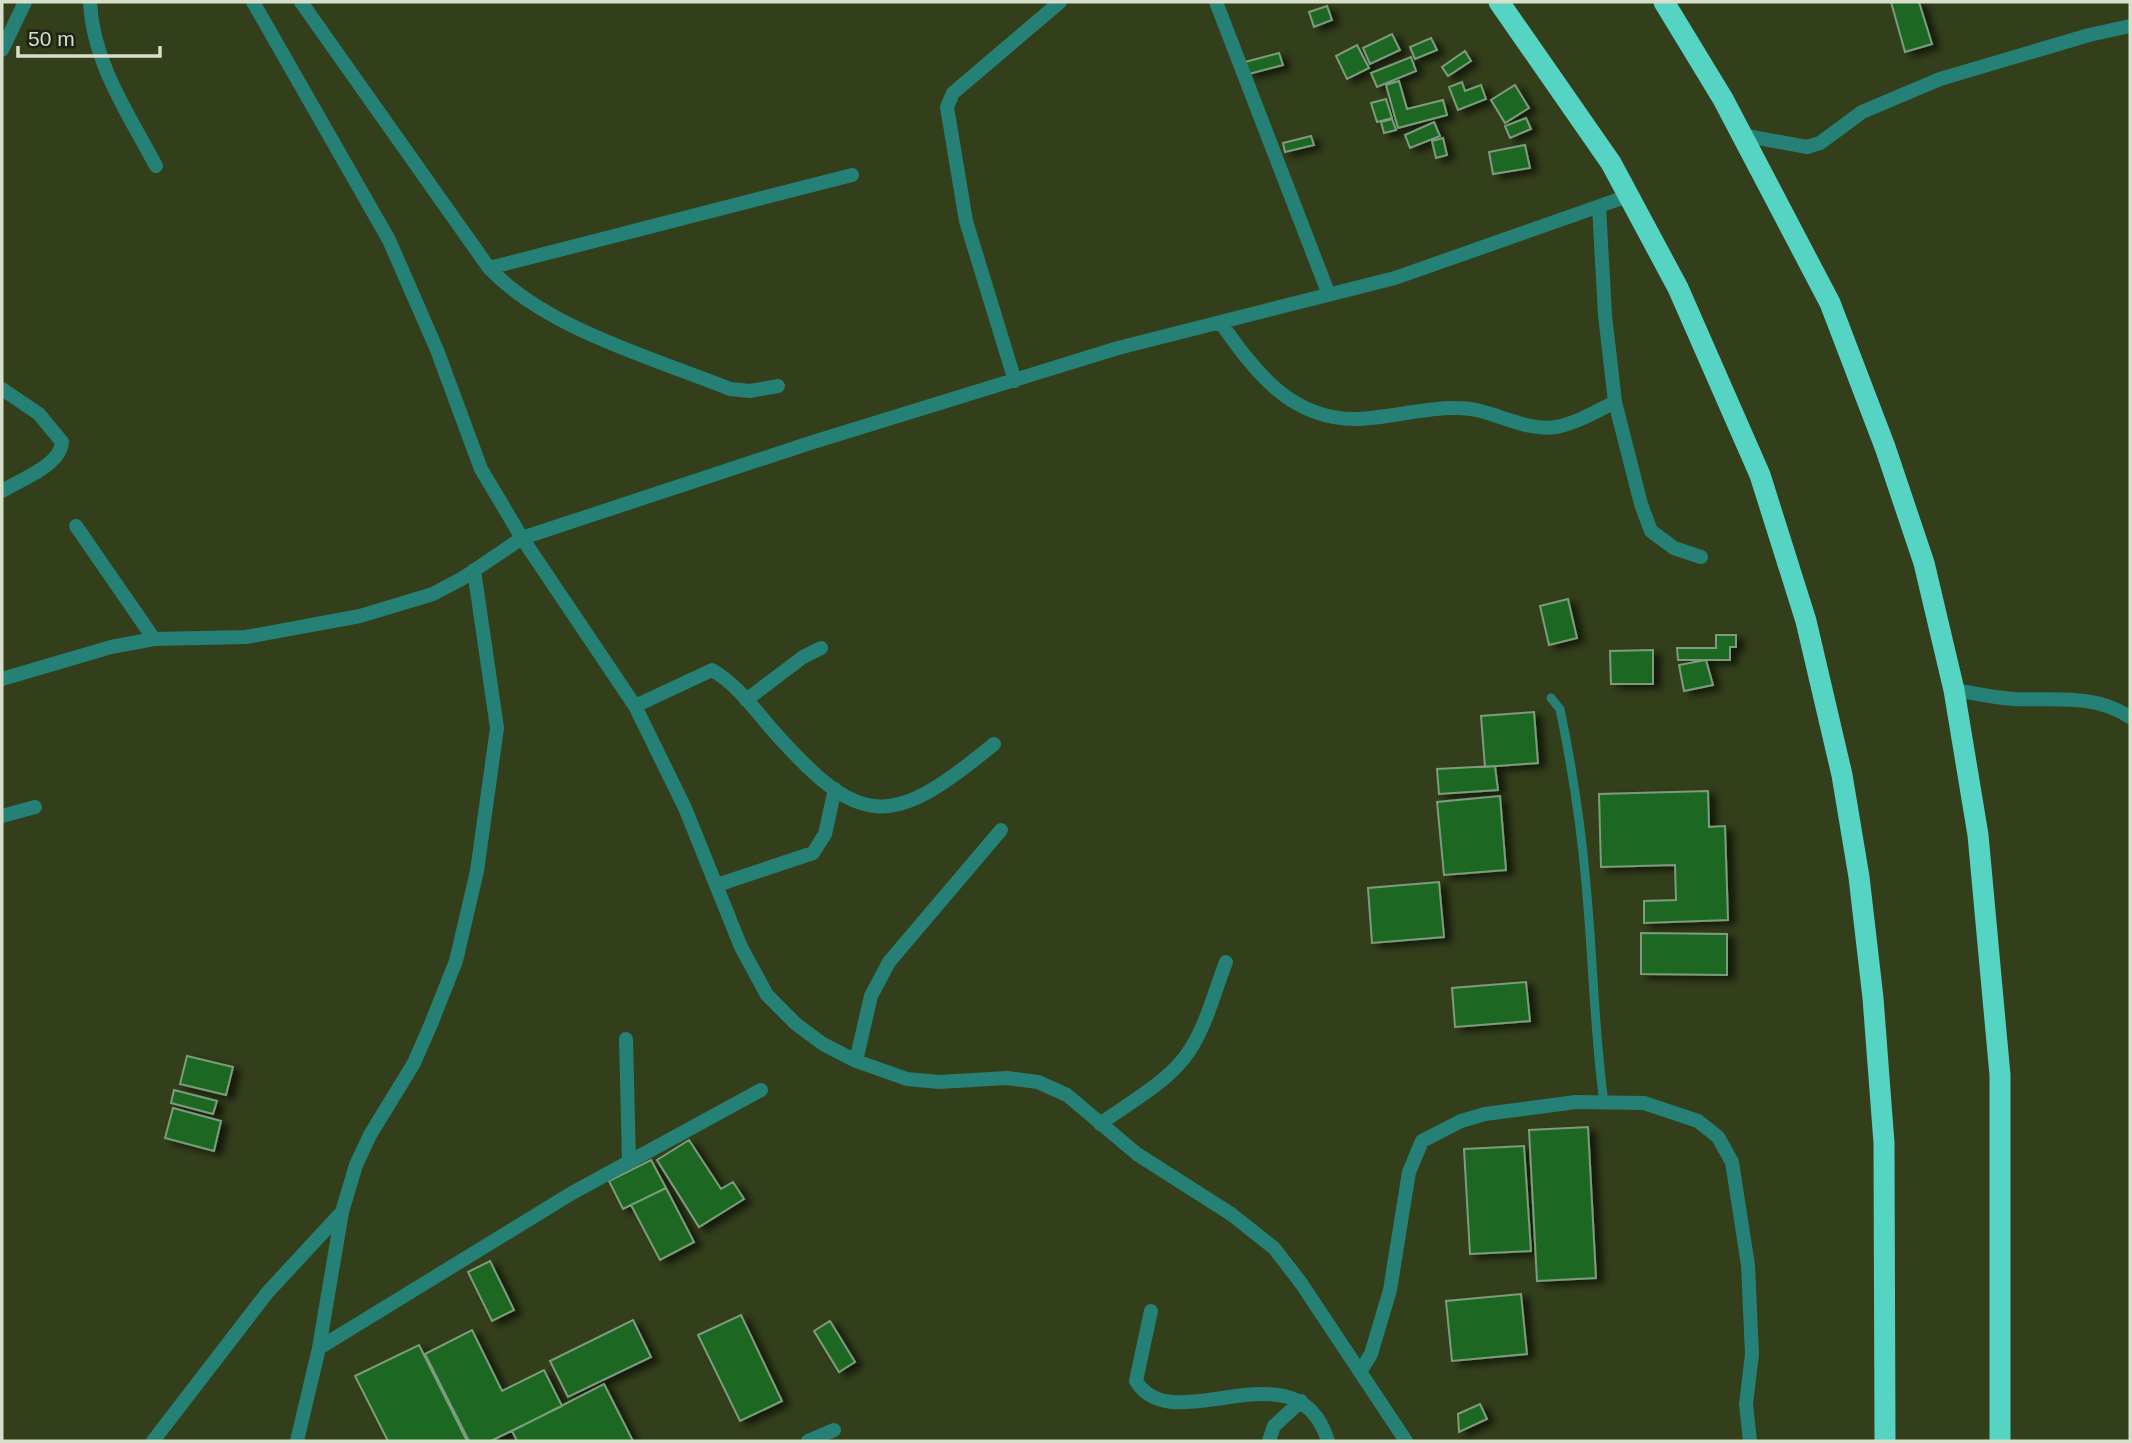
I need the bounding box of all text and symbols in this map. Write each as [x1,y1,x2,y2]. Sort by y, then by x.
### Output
scale bar [18,14,159,58]
text: 50 m [28,27,75,50]

